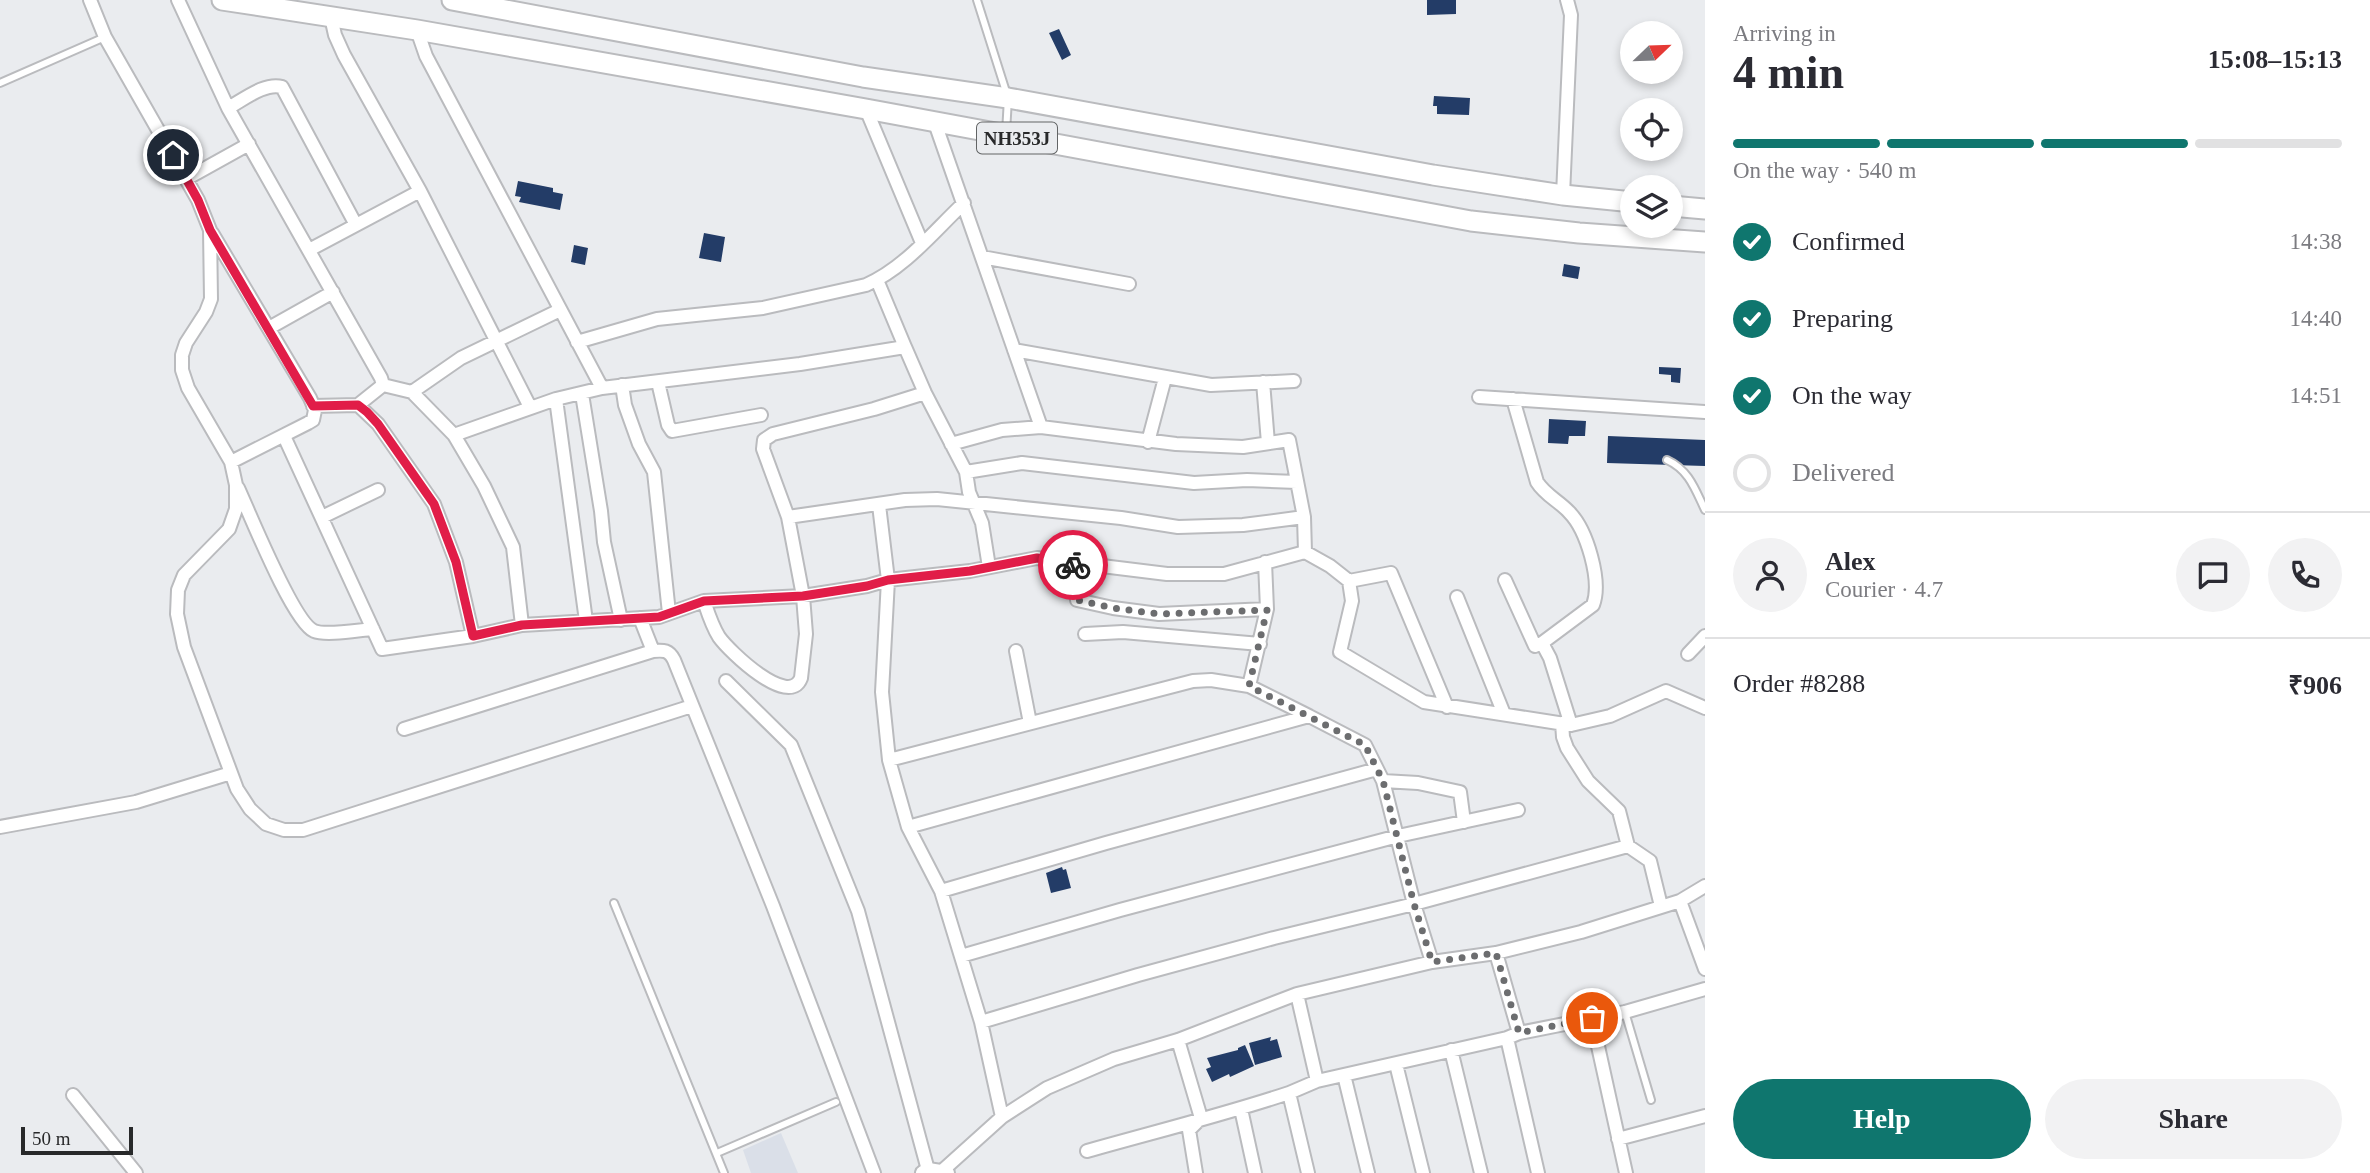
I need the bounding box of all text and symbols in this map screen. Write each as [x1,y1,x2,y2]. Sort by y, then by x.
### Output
north arrow [1620,21,1684,84]
map controls [1620,21,1683,238]
text: Arriving in [1733,21,1836,46]
text: 15:08–15:13 [2208,45,2342,74]
text: 4 min [1733,47,1844,98]
button: locate [1620,98,1683,161]
road number: NH353J [977,122,1057,154]
pin [143,125,203,185]
icon: home [154,136,192,174]
text: On the way · 540 m [1733,158,1916,183]
button: layers [1620,175,1683,238]
icon: check [1733,223,1771,261]
text: Confirmed [1792,227,1905,256]
text: 14:38 [2290,229,2342,254]
icon: check [1733,300,1771,338]
text: Preparing [1792,304,1893,333]
text: 14:40 [2290,306,2342,331]
icon: check [1733,377,1771,415]
text: On the way [1792,381,1912,410]
text: 14:51 [2290,383,2342,408]
text: Delivered [1792,458,1895,487]
courier [1038,530,1108,600]
button: person [1733,538,1807,612]
button: chat [2176,538,2250,612]
button: phone [2268,538,2342,612]
icon: bike [1054,546,1092,584]
text: Alex [1825,547,1876,576]
text: Courier · 4.7 [1825,577,1943,602]
text: Order #8288 [1733,669,1865,698]
text: ₹906 [2288,671,2342,700]
pin [1562,988,1622,1048]
icon: bag [1573,999,1611,1037]
button: Help [1733,1079,2031,1159]
button: Share [2045,1079,2342,1159]
scale bar [21,1124,133,1156]
text: 50 m [32,1128,71,1149]

